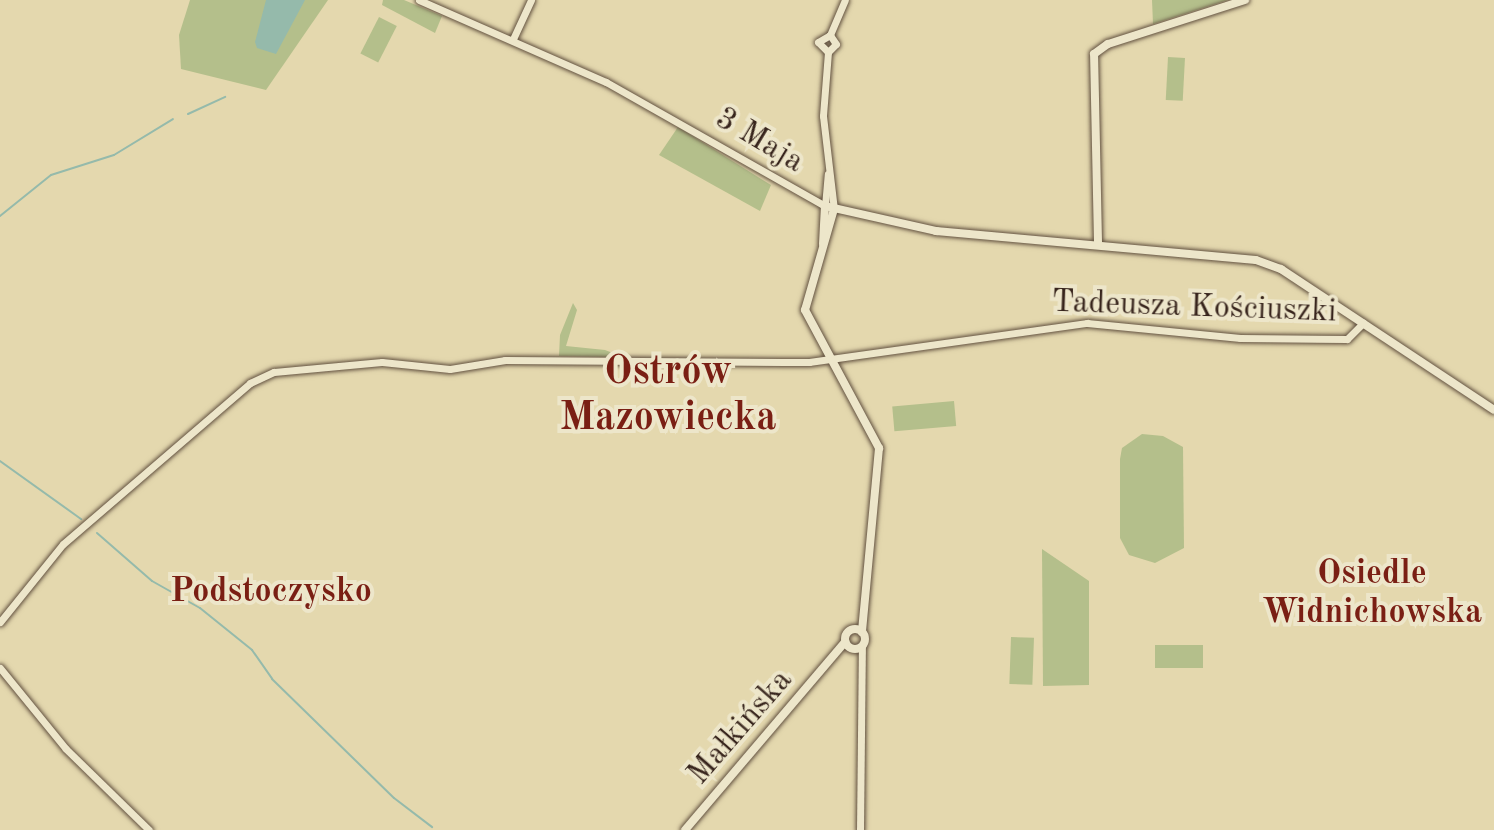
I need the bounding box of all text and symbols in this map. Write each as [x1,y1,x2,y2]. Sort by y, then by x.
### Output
street label: 3 Maja [708,100,810,182]
street label: Tadeusza Kościuszki [1051,284,1337,332]
district label: Ostrów Mazowiecka [559,349,777,443]
district label: Osiedle Widnichowska [1262,554,1482,634]
district label: Podstoczysko [170,573,372,613]
street label: Małkińska [680,662,802,794]

